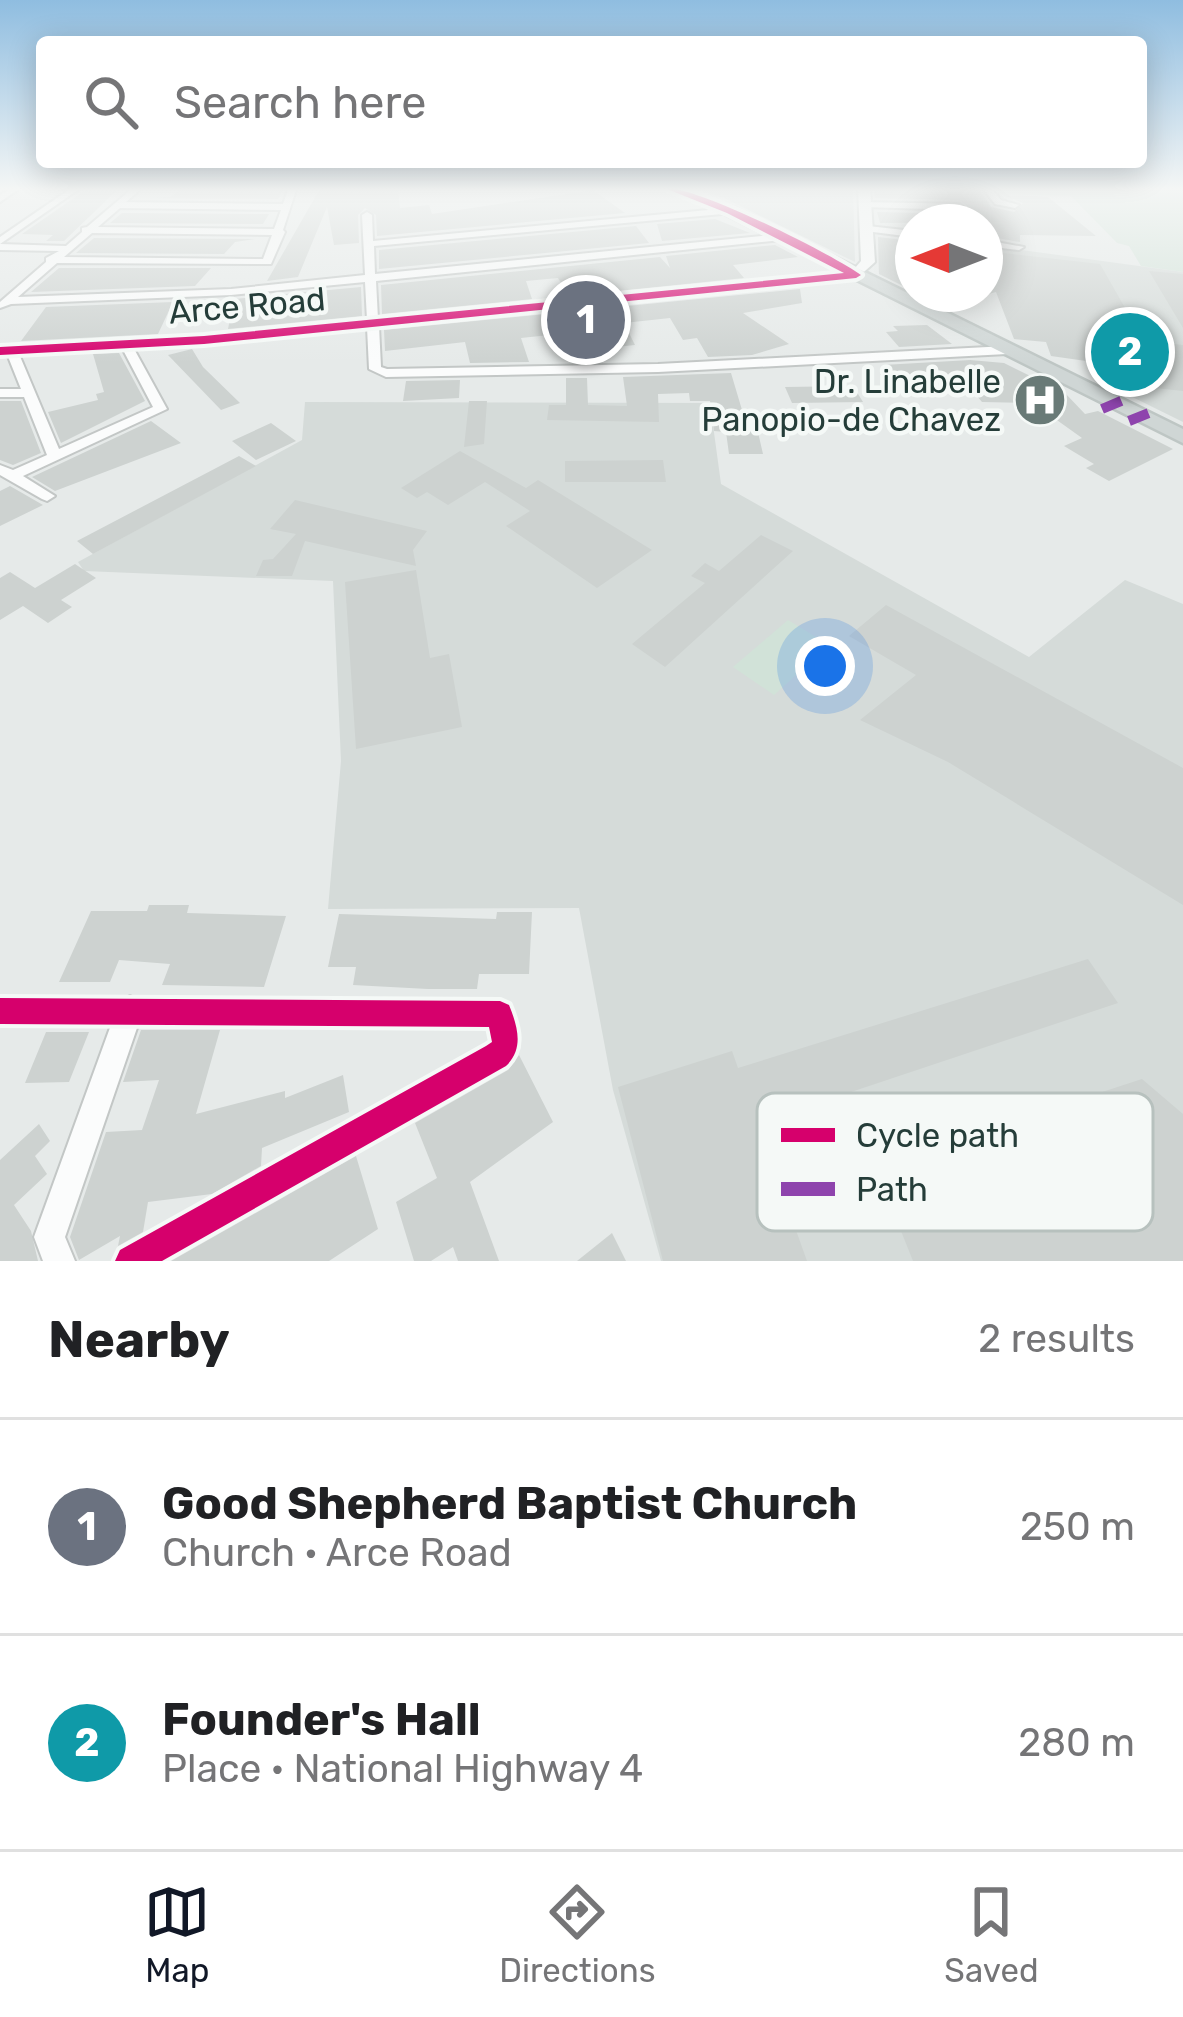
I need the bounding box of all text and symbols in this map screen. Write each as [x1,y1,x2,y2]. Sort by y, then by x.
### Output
search box [36,36,1147,168]
icon: search [78,69,144,135]
text: Search here [174,76,426,129]
north arrow [895,204,1003,312]
pin: 1 [547,275,625,365]
street label: Arce Road [167,279,327,332]
pin: 2 [1091,307,1169,397]
place label: Dr. Linabelle Panopio-de Chavez [701,362,1001,439]
hospital icon: Dr. Linabelle Panopio-de Chavez [1012,372,1068,428]
your location [795,636,855,696]
legend [757,1093,1153,1231]
text: Cycle path [856,1116,1019,1155]
text: Path [856,1170,928,1209]
text: Nearby [48,1309,230,1370]
text: 2 results [978,1316,1135,1362]
text: Good Shepherd Baptist Church [162,1477,857,1530]
text: 1 [77,1504,97,1550]
text: 250 m [1020,1504,1135,1550]
text: Church · Arce Road [162,1530,512,1576]
text: Founder's Hall [162,1693,481,1746]
text: 2 [74,1720,100,1766]
text: 280 m [1018,1720,1135,1766]
text: Place · National Highway 4 [162,1746,643,1792]
tab: Map [144,1879,210,1990]
tab: Directions [499,1879,656,1990]
tab: Saved [944,1879,1039,1990]

